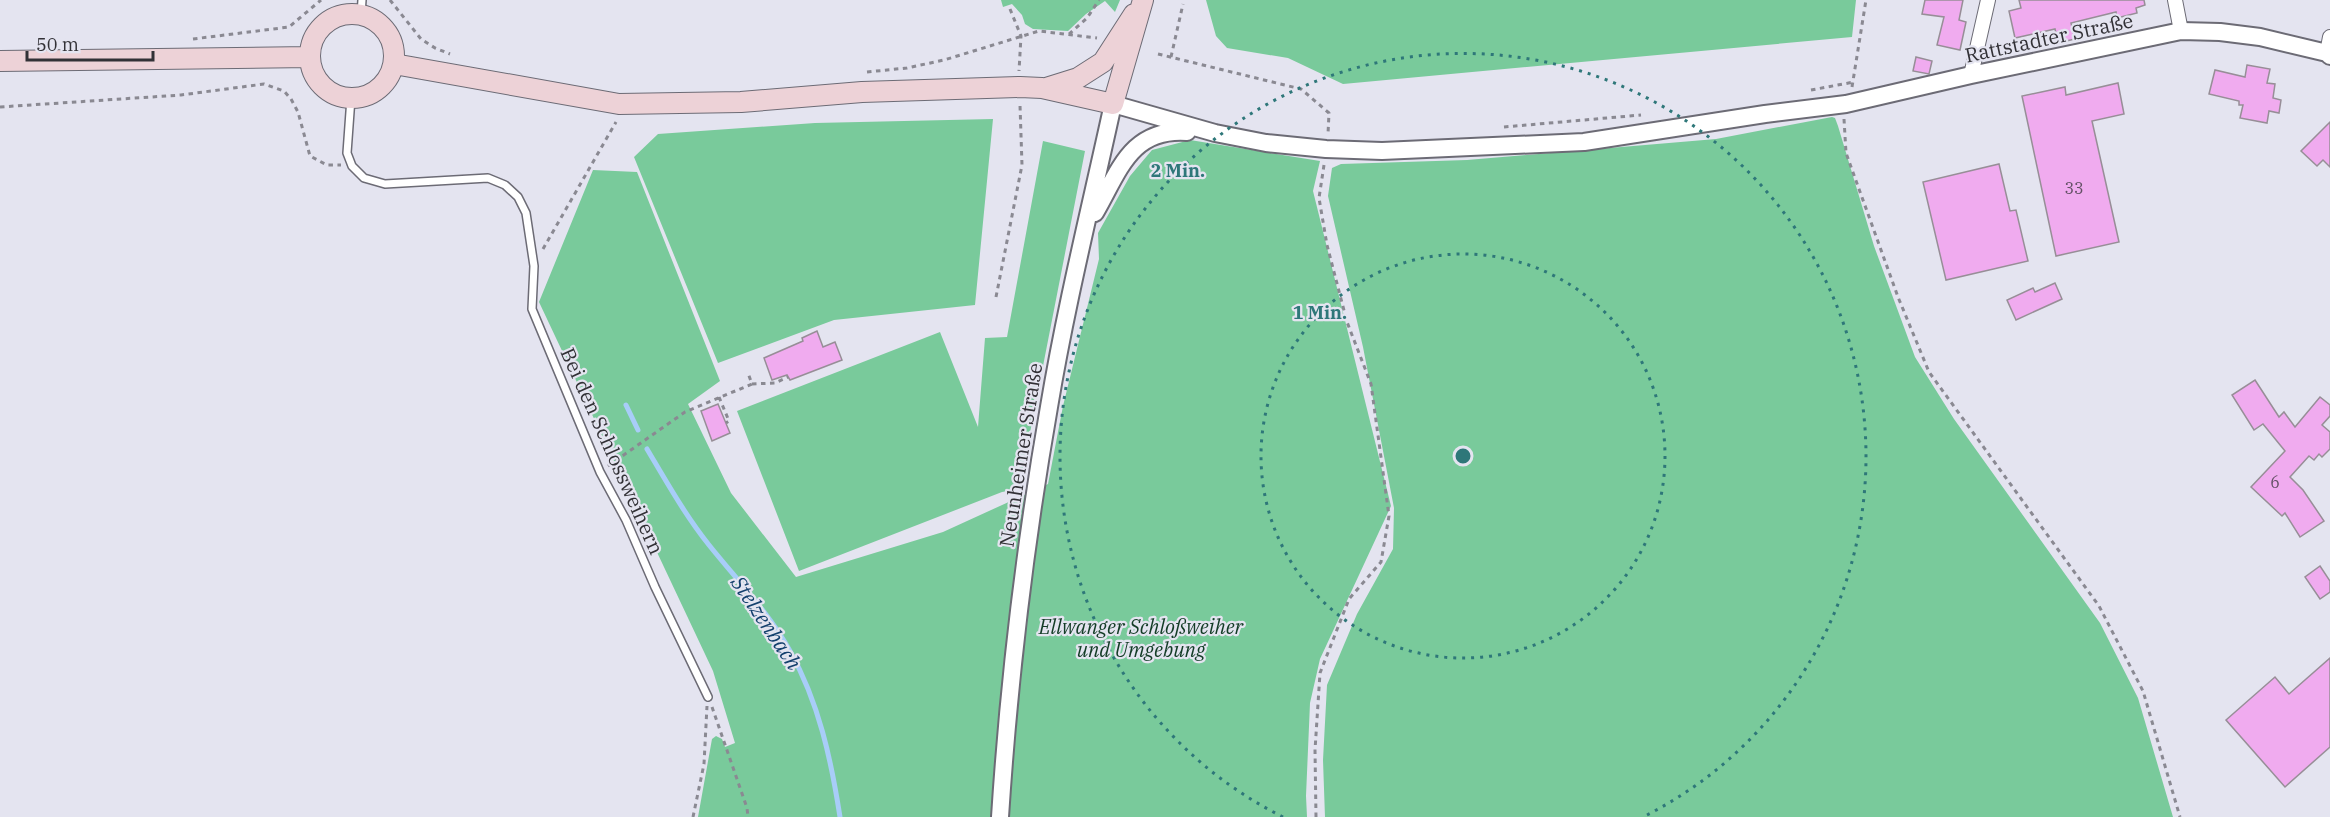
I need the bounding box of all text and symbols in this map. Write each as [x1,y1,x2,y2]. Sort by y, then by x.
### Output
street label: Rattstadter Straße [1962,7,2135,69]
scale bar [27,24,153,62]
text: 50 m [36,33,79,56]
text: 2 Min. [1151,159,1205,182]
house number: 33 [2064,178,2084,198]
text: 1 Min. [1293,301,1347,324]
street label: Bei den Schlossweihern [555,343,670,559]
street label: Neunheimer Straße [993,361,1048,549]
centre of rings [1453,446,1473,466]
house number: 6 [2270,472,2280,492]
water label: Stelzenbach [725,569,809,675]
park label: Ellwanger Schloßweiher und Umgebung [1038,613,1245,663]

